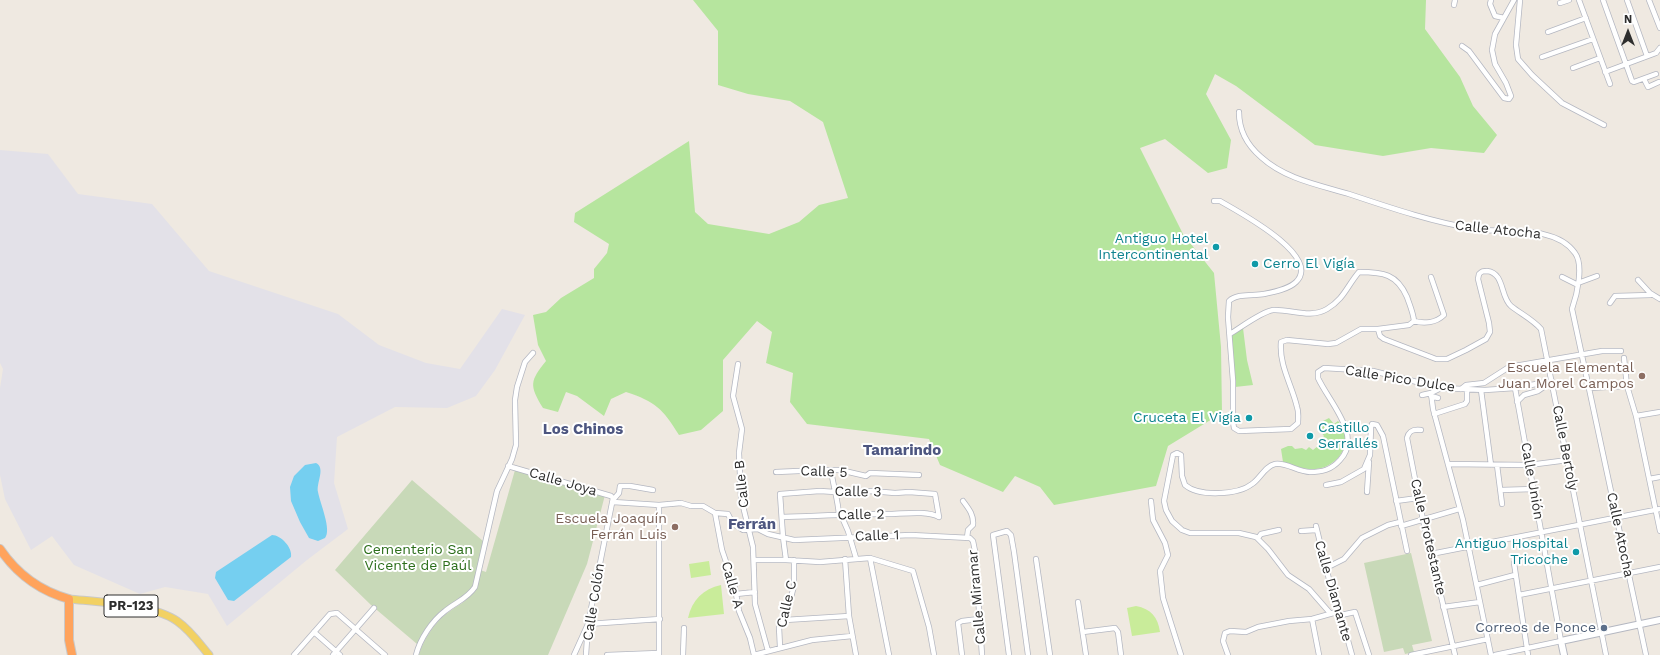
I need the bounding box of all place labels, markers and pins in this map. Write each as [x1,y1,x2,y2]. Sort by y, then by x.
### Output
place label: Antiguo Hotel Intercontinental [1098,231,1208,264]
marker: Antiguo Hotel Intercontinental [1211,242,1221,252]
place label: Cerro El Vigía [1263,256,1355,272]
marker: Cerro El Vigía [1250,259,1260,269]
place label: Escuela Elemental Juan Morel Campos [1498,360,1634,392]
marker: Escuela Elemental Juan Morel Campos [1637,371,1647,381]
place label: Cruceta El Vigía [1133,410,1241,426]
marker: Cruceta El Vigía [1244,413,1254,423]
place label: Castillo Serrallés [1318,420,1378,452]
marker: Castillo Serrallés [1305,431,1315,441]
place label: Escuela Joaquín Ferrán Luis [555,511,667,544]
marker: Escuela Joaquín Ferrán Luis [670,522,680,532]
place label: Antiguo Hospital Tricoche [1455,536,1568,568]
marker: Antiguo Hospital Tricoche [1571,547,1581,557]
place label: Correos de Ponce [1475,620,1596,636]
marker: Correos de Ponce [1599,623,1609,633]

